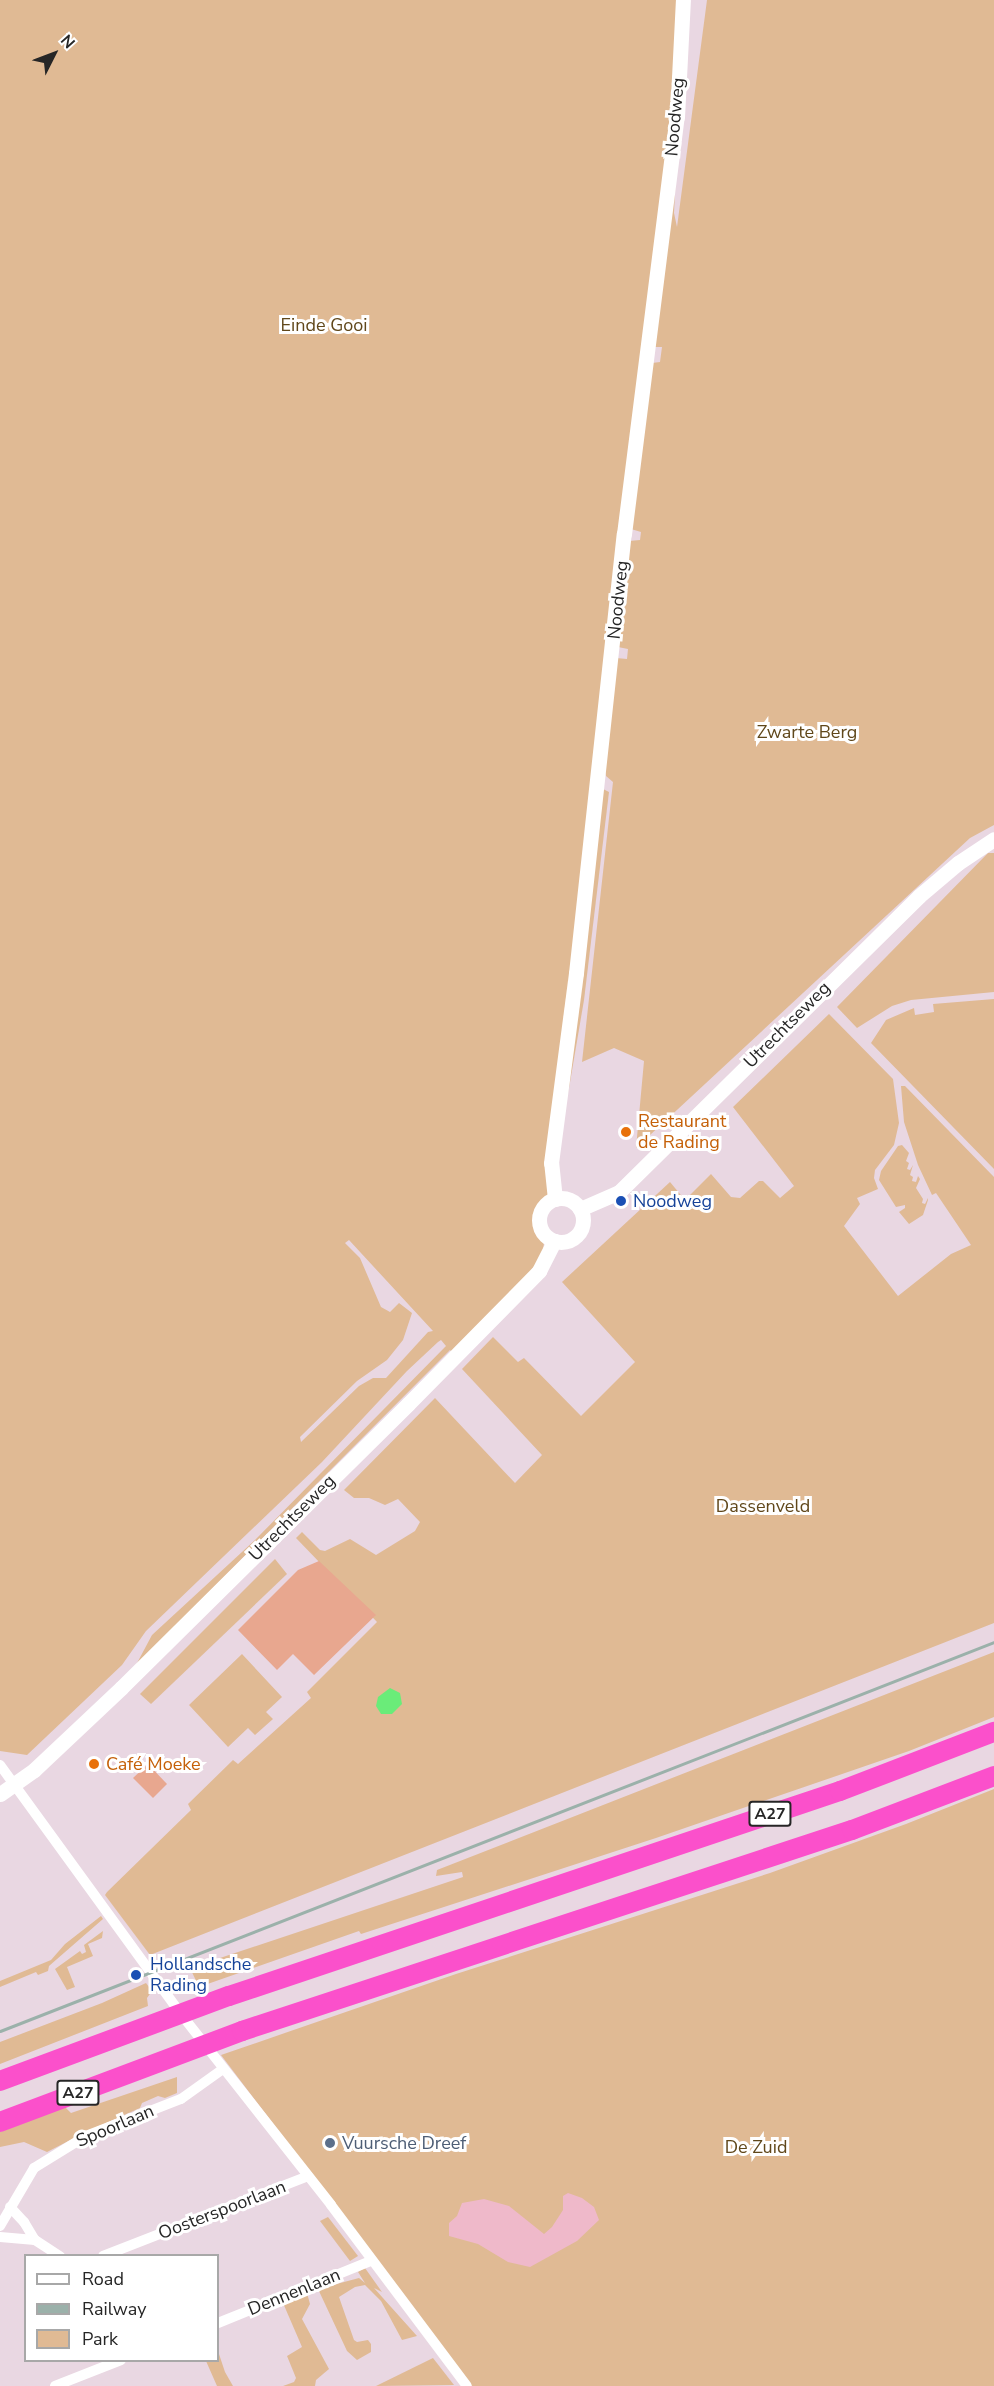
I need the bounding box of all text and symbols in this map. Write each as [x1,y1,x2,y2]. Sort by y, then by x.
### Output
north arrow [24,24,84,84]
text: N [55,30,80,54]
street label: Noodweg [661,77,689,157]
park label: Einde Gooi [281,314,367,336]
street label: Noodweg [603,560,633,640]
park label: Zwarte Berg [757,721,857,743]
street label: Utrechtseweg [739,977,835,1073]
place label: Restaurant de Rading [638,1111,726,1154]
marker: Restaurant de Rading [619,1125,633,1139]
place label: Noodweg [633,1190,712,1212]
marker: Noodweg [614,1194,628,1208]
street label: Utrechtseweg [244,1470,340,1566]
park label: Dassenveld [716,1495,810,1517]
place label: Café Moeke [106,1753,201,1775]
marker: Café Moeke [87,1757,101,1771]
road number: A27 [748,1801,792,1827]
place label: Hollandsche Rading [150,1954,251,1996]
marker: Hollandsche Rading [127,1966,145,1984]
road number: A27 [56,2080,100,2106]
street label: Spoorlaan [73,2100,157,2152]
place label: Vuursche Dreef [342,2132,466,2154]
marker: Vuursche Dreef [323,2136,337,2150]
park label: De Zuid [725,2136,787,2158]
street label: Oosterspoorlaan [155,2176,289,2244]
legend [24,2254,219,2362]
street label: Dennenlaan [245,2264,343,2320]
text: Road [82,2267,124,2291]
text: Railway [82,2297,147,2321]
text: Park [82,2327,118,2351]

